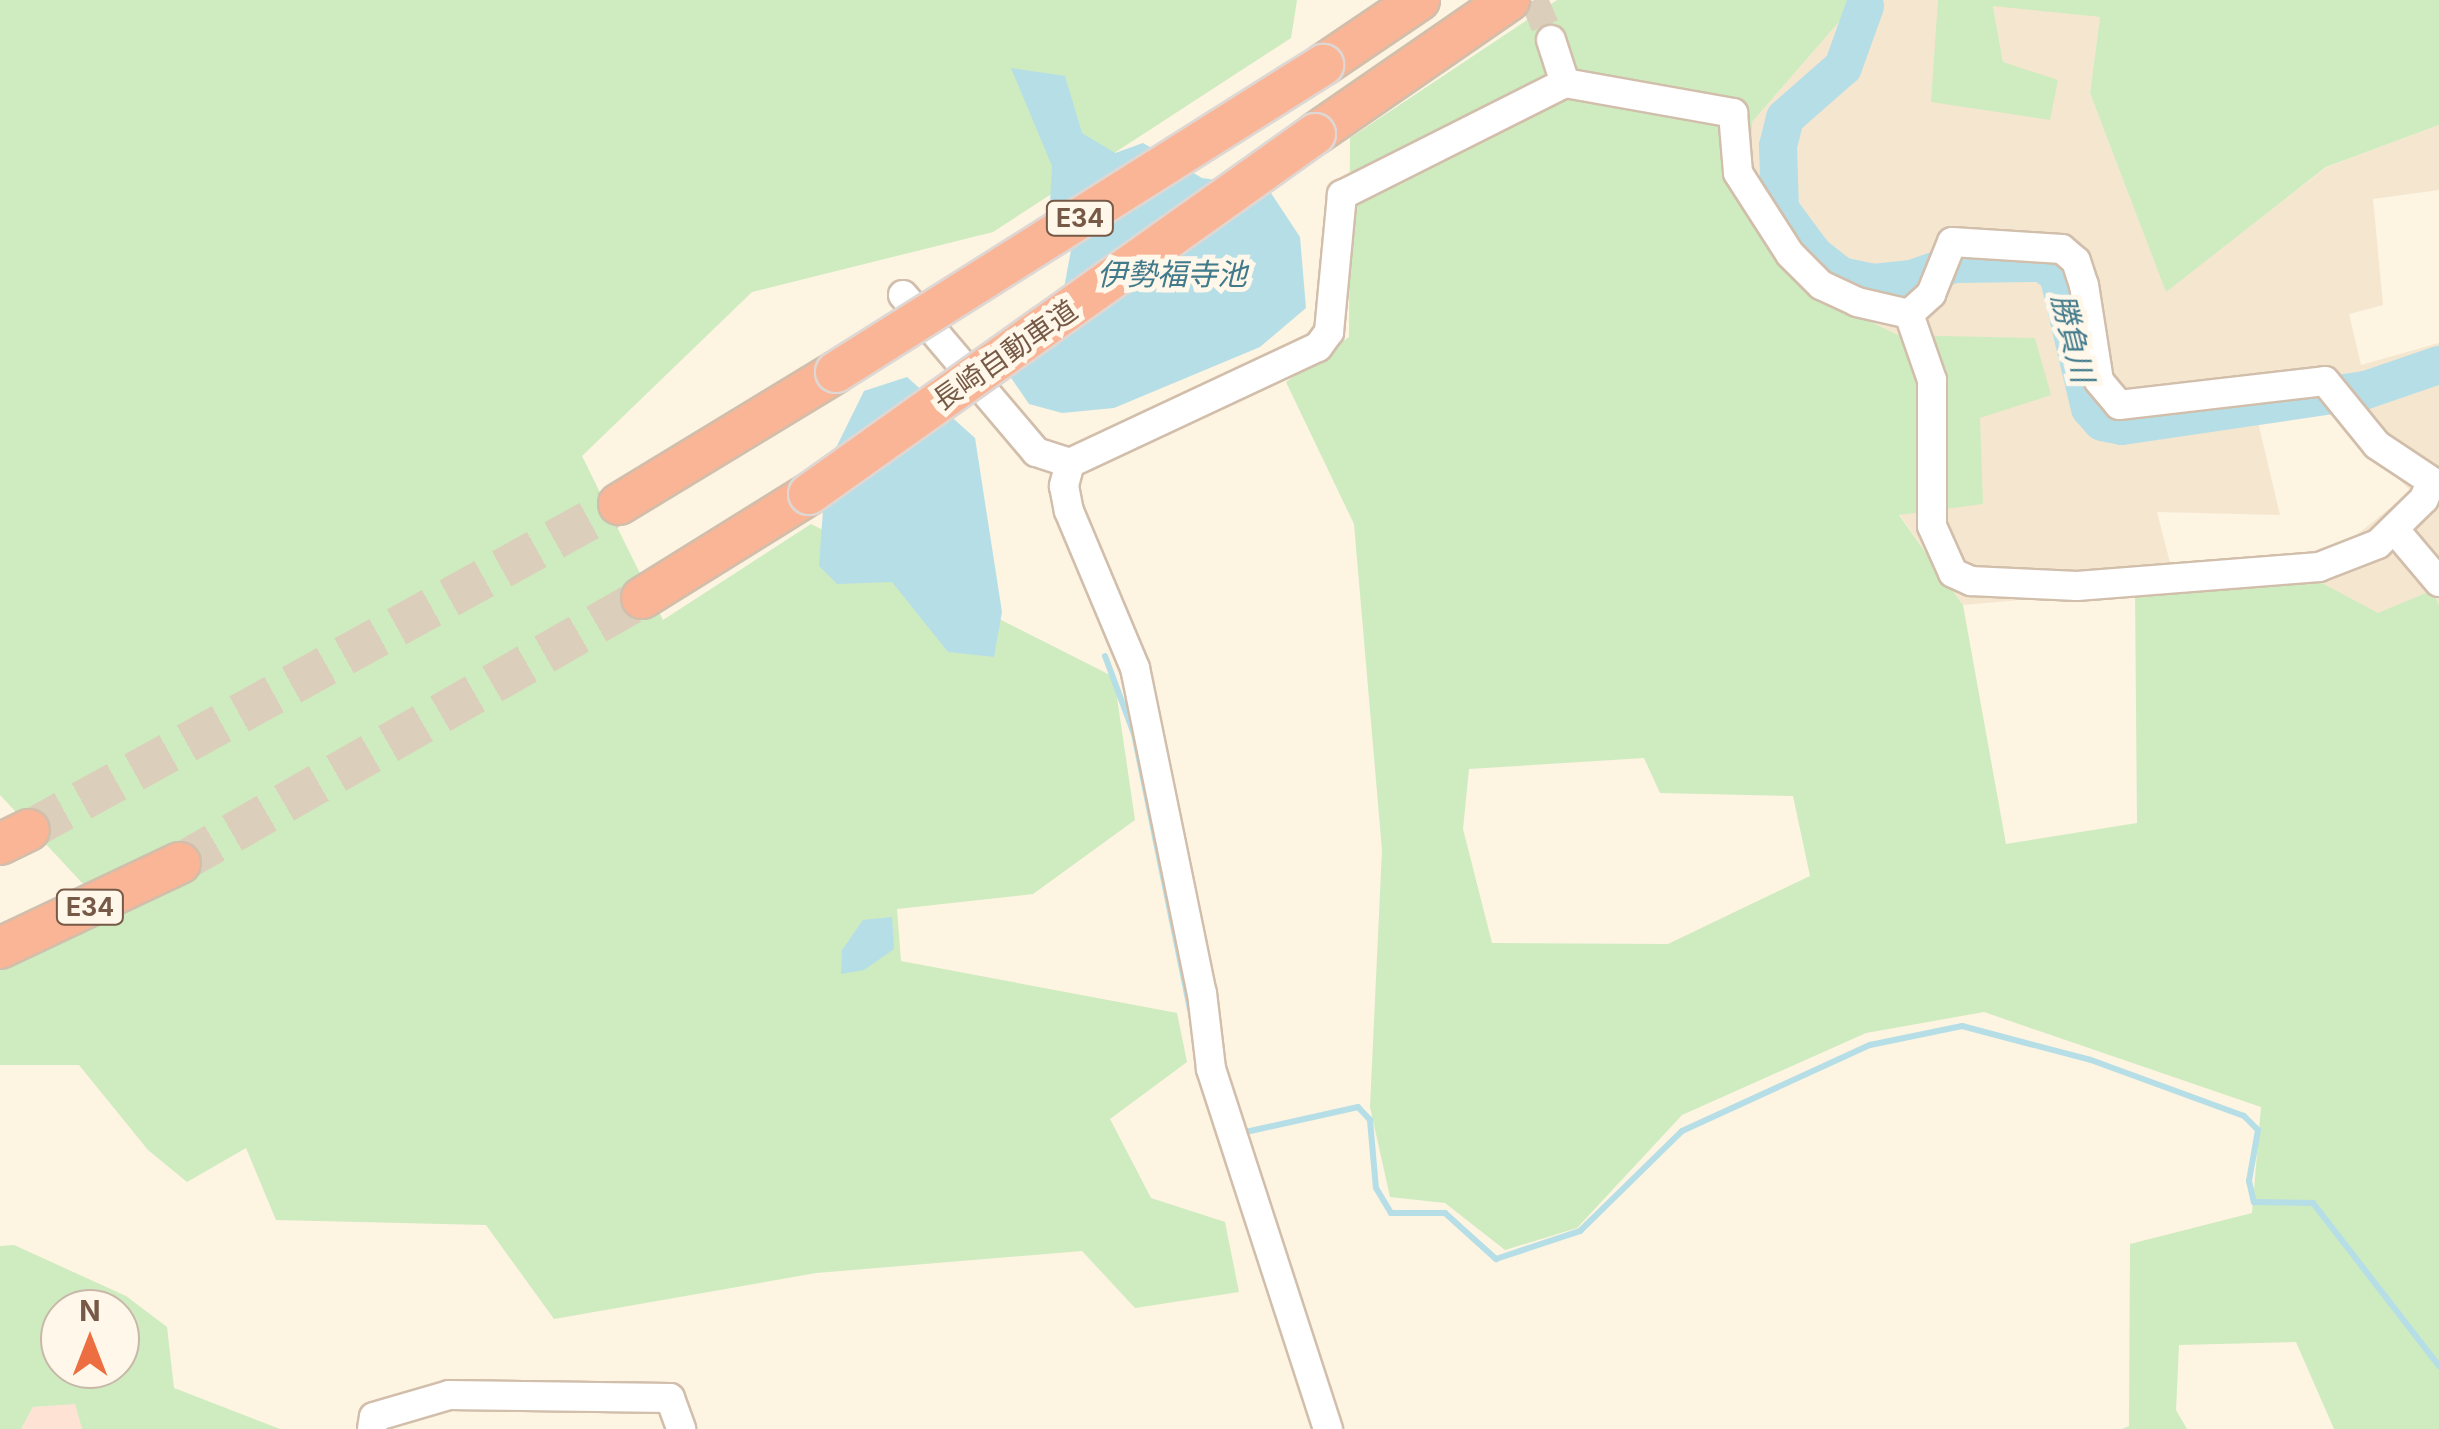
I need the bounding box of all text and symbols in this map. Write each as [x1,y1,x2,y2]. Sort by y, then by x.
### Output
road number: E34 [1045,198,1115,238]
water label: 伊勢福寺池 [1097,256,1247,292]
water label: 勝負川 [2045,290,2101,386]
street label: 長崎自動車道 [927,293,1083,417]
road number: E34 [55,887,125,927]
north arrow [40,1289,140,1389]
text: N [79,1294,101,1328]

